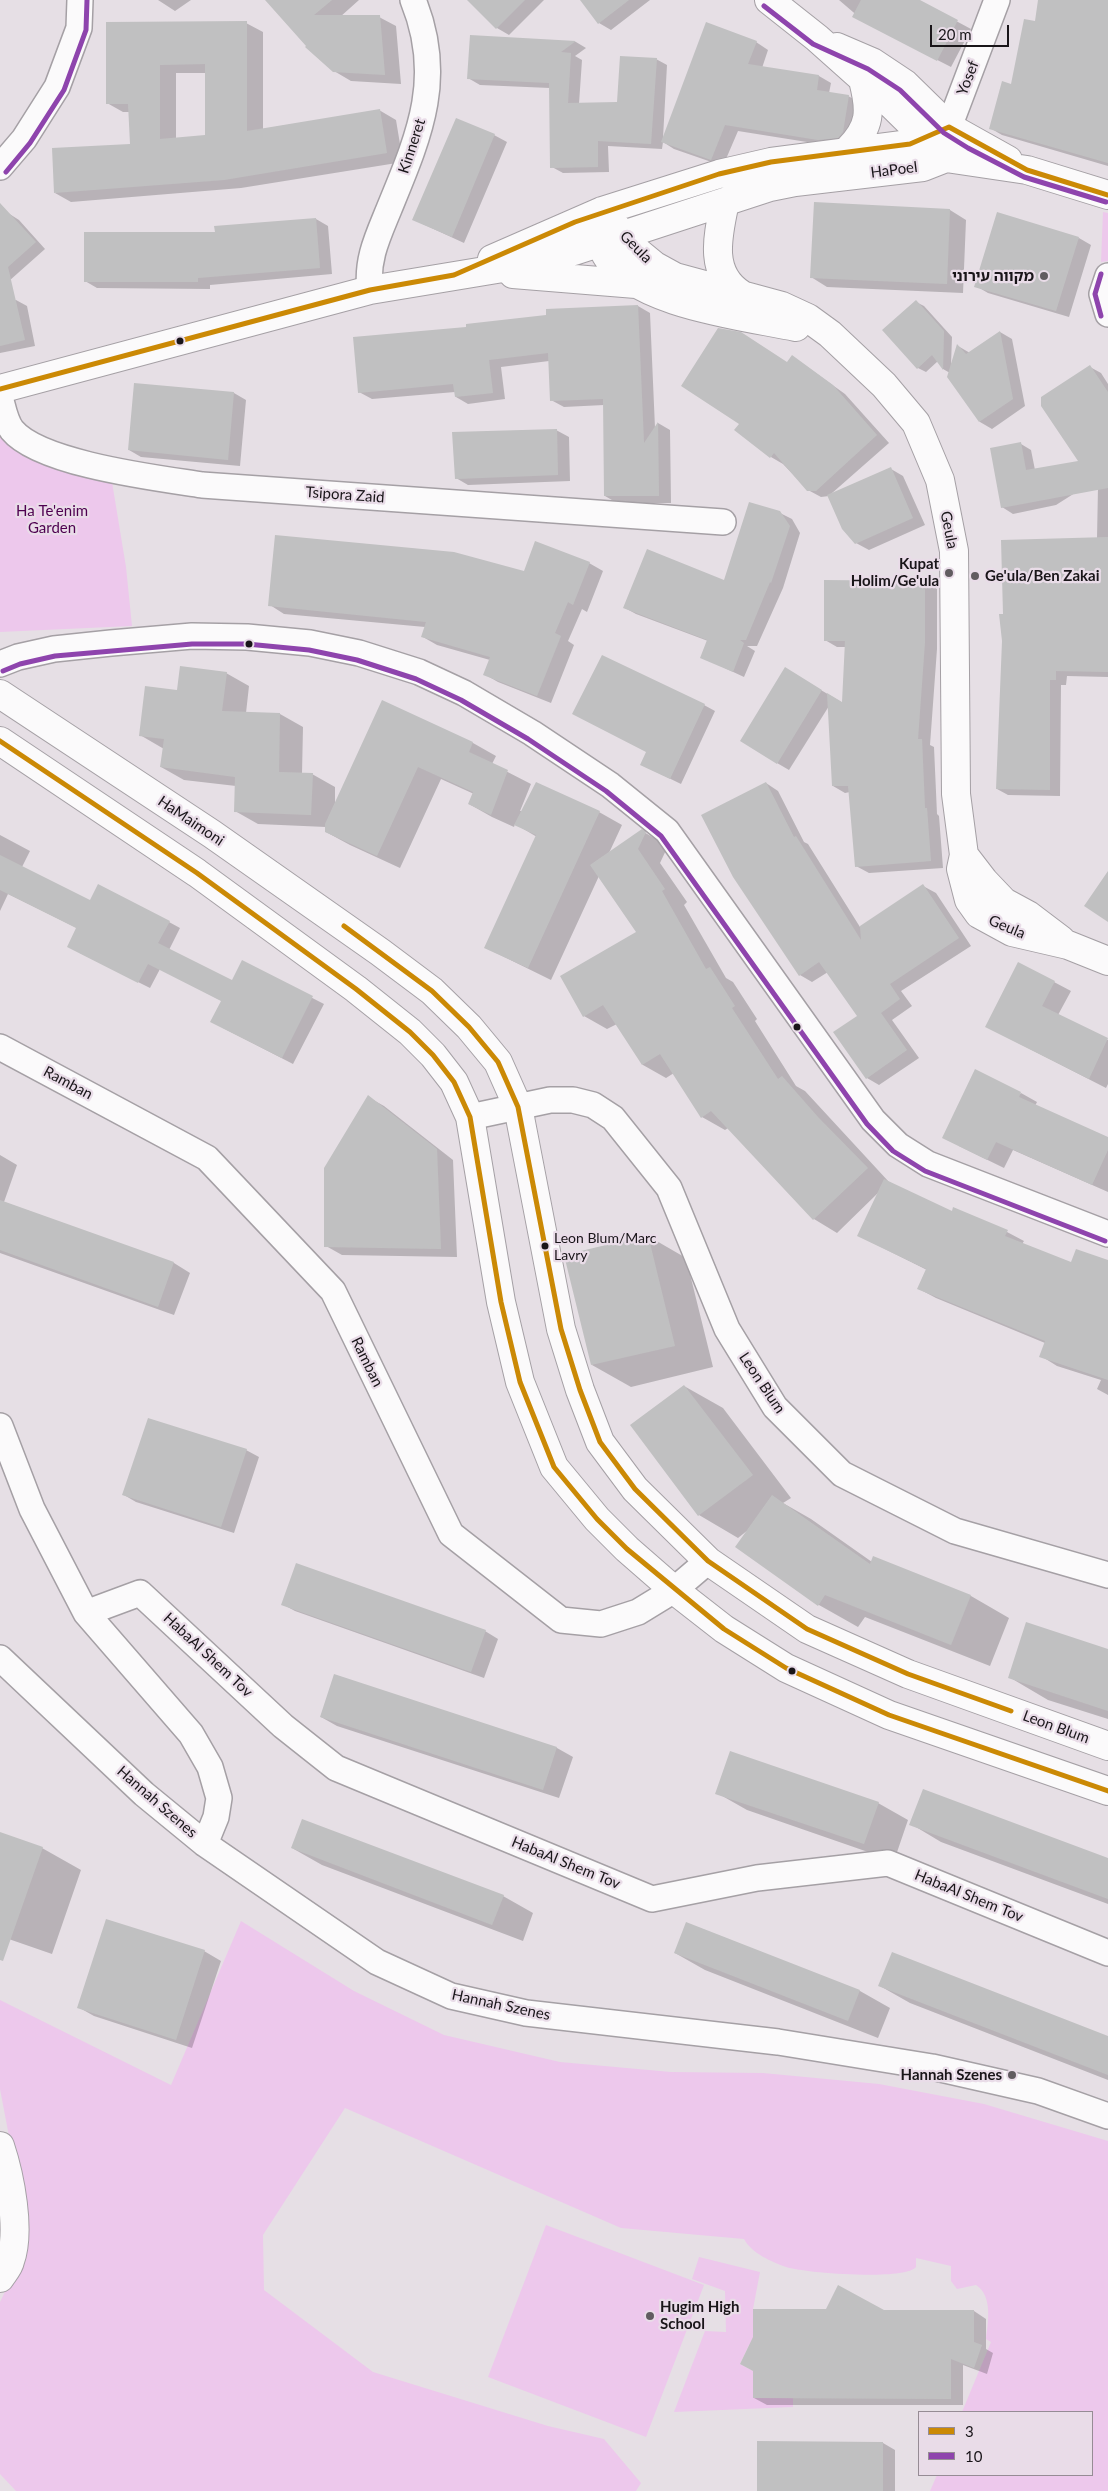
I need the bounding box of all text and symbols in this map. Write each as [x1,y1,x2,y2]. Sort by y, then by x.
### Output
scale bar [933,15,1012,47]
text: 20 m [938,25,972,43]
street label: Yosef [953,58,983,98]
street label: Kinneret [395,116,429,176]
street label: HaPoel [870,158,918,182]
street label: Geula [616,227,656,267]
place label: מקווה עירוני [952,267,1034,285]
marker: מקווה עירוני [1038,270,1050,282]
unlabelled marker [175,336,185,346]
street label: Tsipora Zaid [305,483,385,507]
park label: Ha Te'enim Garden [16,502,88,537]
street label: Geula [937,510,961,550]
place label: Kupat Holim/Ge'ula [851,555,939,590]
marker: Kupat Holim/Ge'ula [943,567,955,579]
place label: Ge'ula/Ben Zakai [985,567,1099,585]
marker: Ge'ula/Ben Zakai [969,570,981,582]
unlabelled marker [244,639,254,649]
street label: HaMaimoni [154,792,228,850]
street label: Geula [986,911,1028,943]
unlabelled marker [792,1022,802,1032]
street label: Ramban [40,1063,96,1103]
place label: Leon Blum/Marc Lavry [554,1230,657,1262]
marker: Leon Blum/Marc Lavry [540,1241,550,1251]
street label: Ramban [347,1334,387,1390]
street label: Leon Blum [735,1349,789,1417]
street label: HabaAl Shem Tov [160,1609,256,1701]
unlabelled marker [787,1666,797,1676]
street label: Leon Blum [1020,1707,1092,1747]
street label: Hannah Szenes [113,1762,201,1842]
street label: HabaAl Shem Tov [509,1833,623,1893]
street label: HabaAl Shem Tov [912,1866,1026,1926]
street label: Hannah Szenes [450,1986,552,2024]
place label: Hannah Szenes [901,2066,1002,2084]
marker: Hannah Szenes [1006,2069,1018,2081]
place label: Hugim High School [660,2298,739,2333]
marker: Hugim High School [644,2310,656,2322]
legend [918,2411,1093,2476]
text: 3 [965,2422,974,2440]
text: 10 [965,2447,982,2465]

